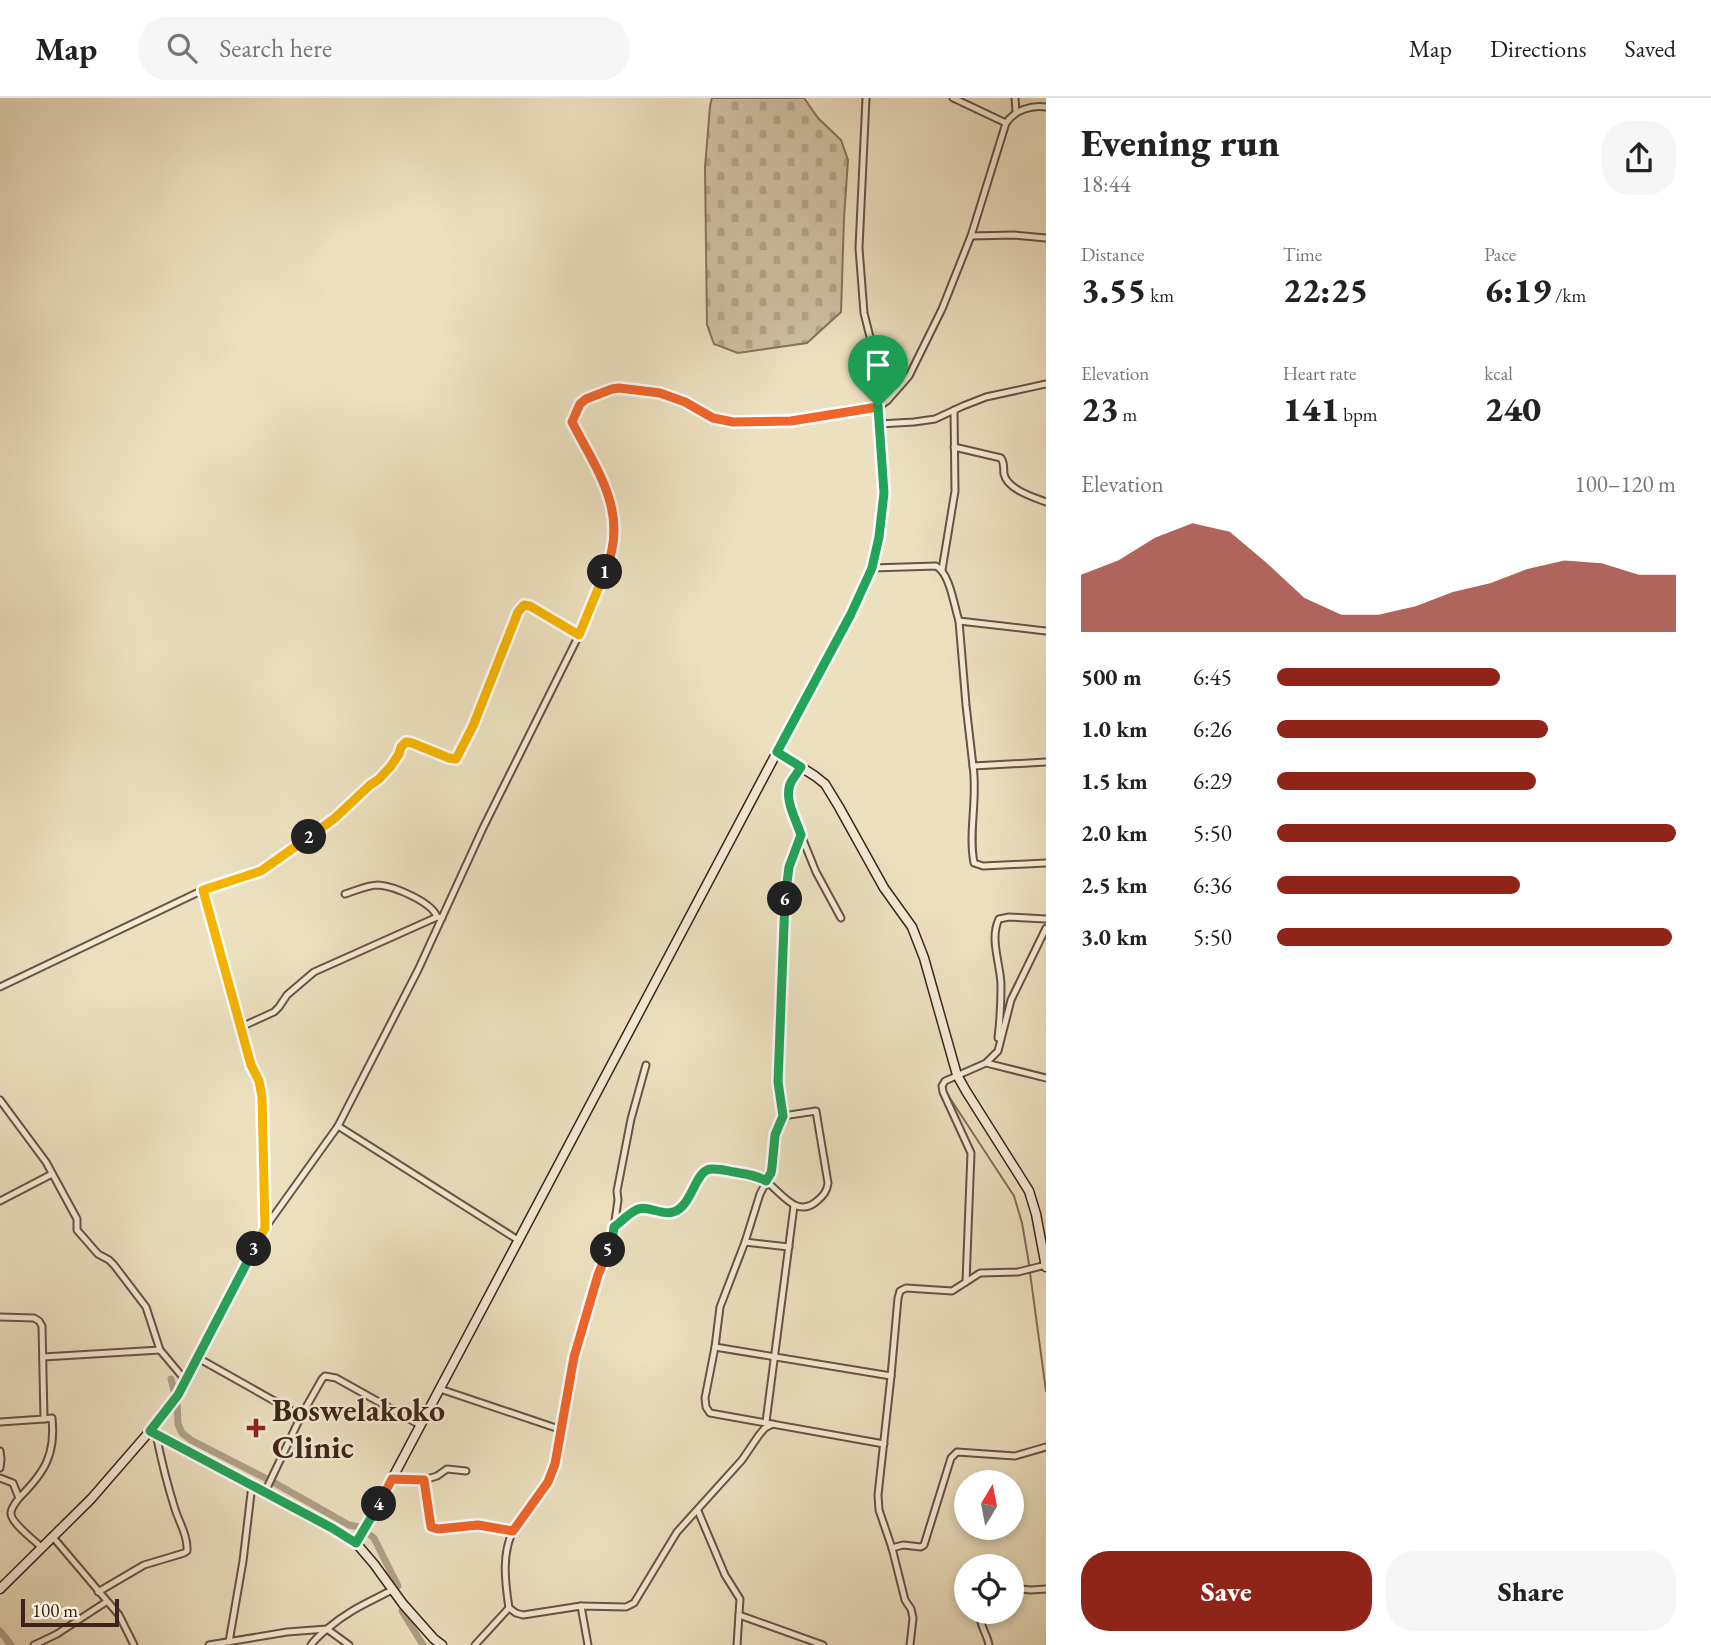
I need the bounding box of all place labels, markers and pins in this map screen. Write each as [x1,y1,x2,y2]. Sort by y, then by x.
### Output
pin [848,335,908,407]
pin: 1 [588,554,622,589]
pin: 2 [292,820,326,854]
pin: 6 [768,882,802,916]
pin: 3 [236,1232,272,1266]
pin: 5 [590,1232,626,1268]
place label: Boswelakoko Clinic [272,1389,445,1468]
marker: Boswelakoko Clinic [246,1418,266,1438]
pin: 4 [362,1486,396,1522]

